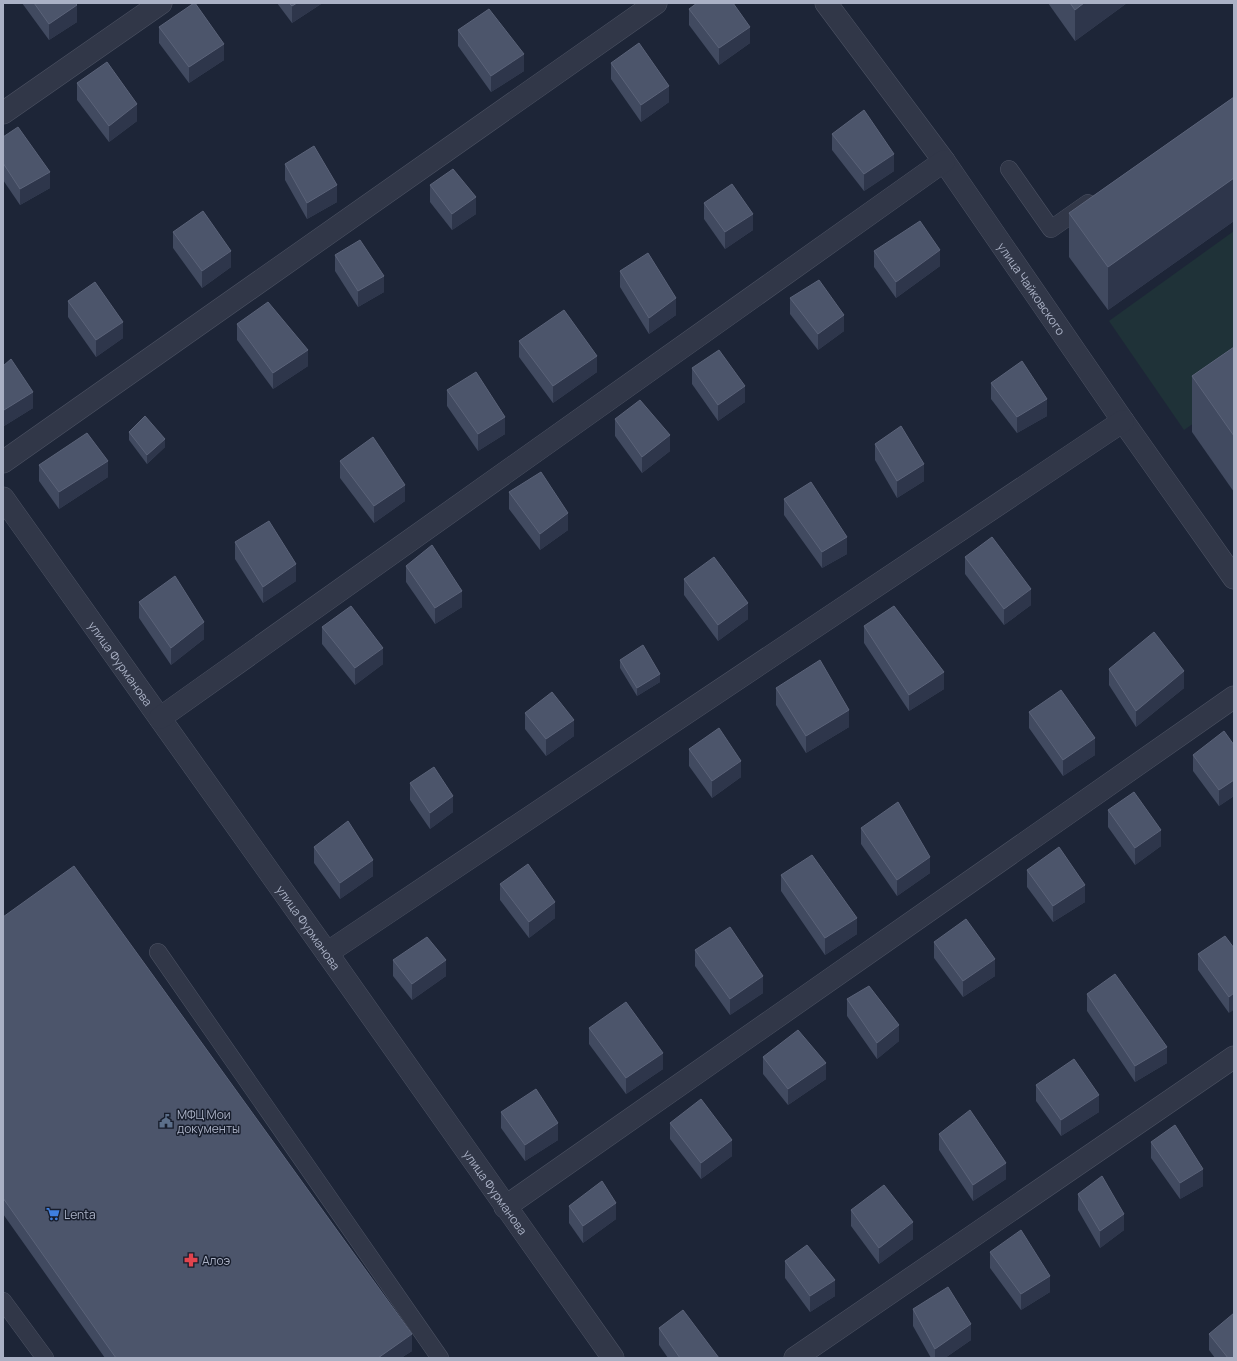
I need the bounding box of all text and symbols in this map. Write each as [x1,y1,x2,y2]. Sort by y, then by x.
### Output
street label: улица Чайковского [994,239,1070,338]
street label: улица Фурманова [85,617,157,709]
street label: улица Фурманова [273,881,345,973]
place label: МФЦ Мои документы [177,1106,240,1137]
public building icon: МФЦ Мои документы [158,1113,174,1129]
street label: улица Фурманова [460,1146,532,1238]
supermarket icon: Lenta [45,1206,61,1222]
place label: Lenta [64,1206,96,1223]
pharmacy icon: Алоэ [183,1252,199,1268]
place label: Алоэ [202,1252,231,1269]

